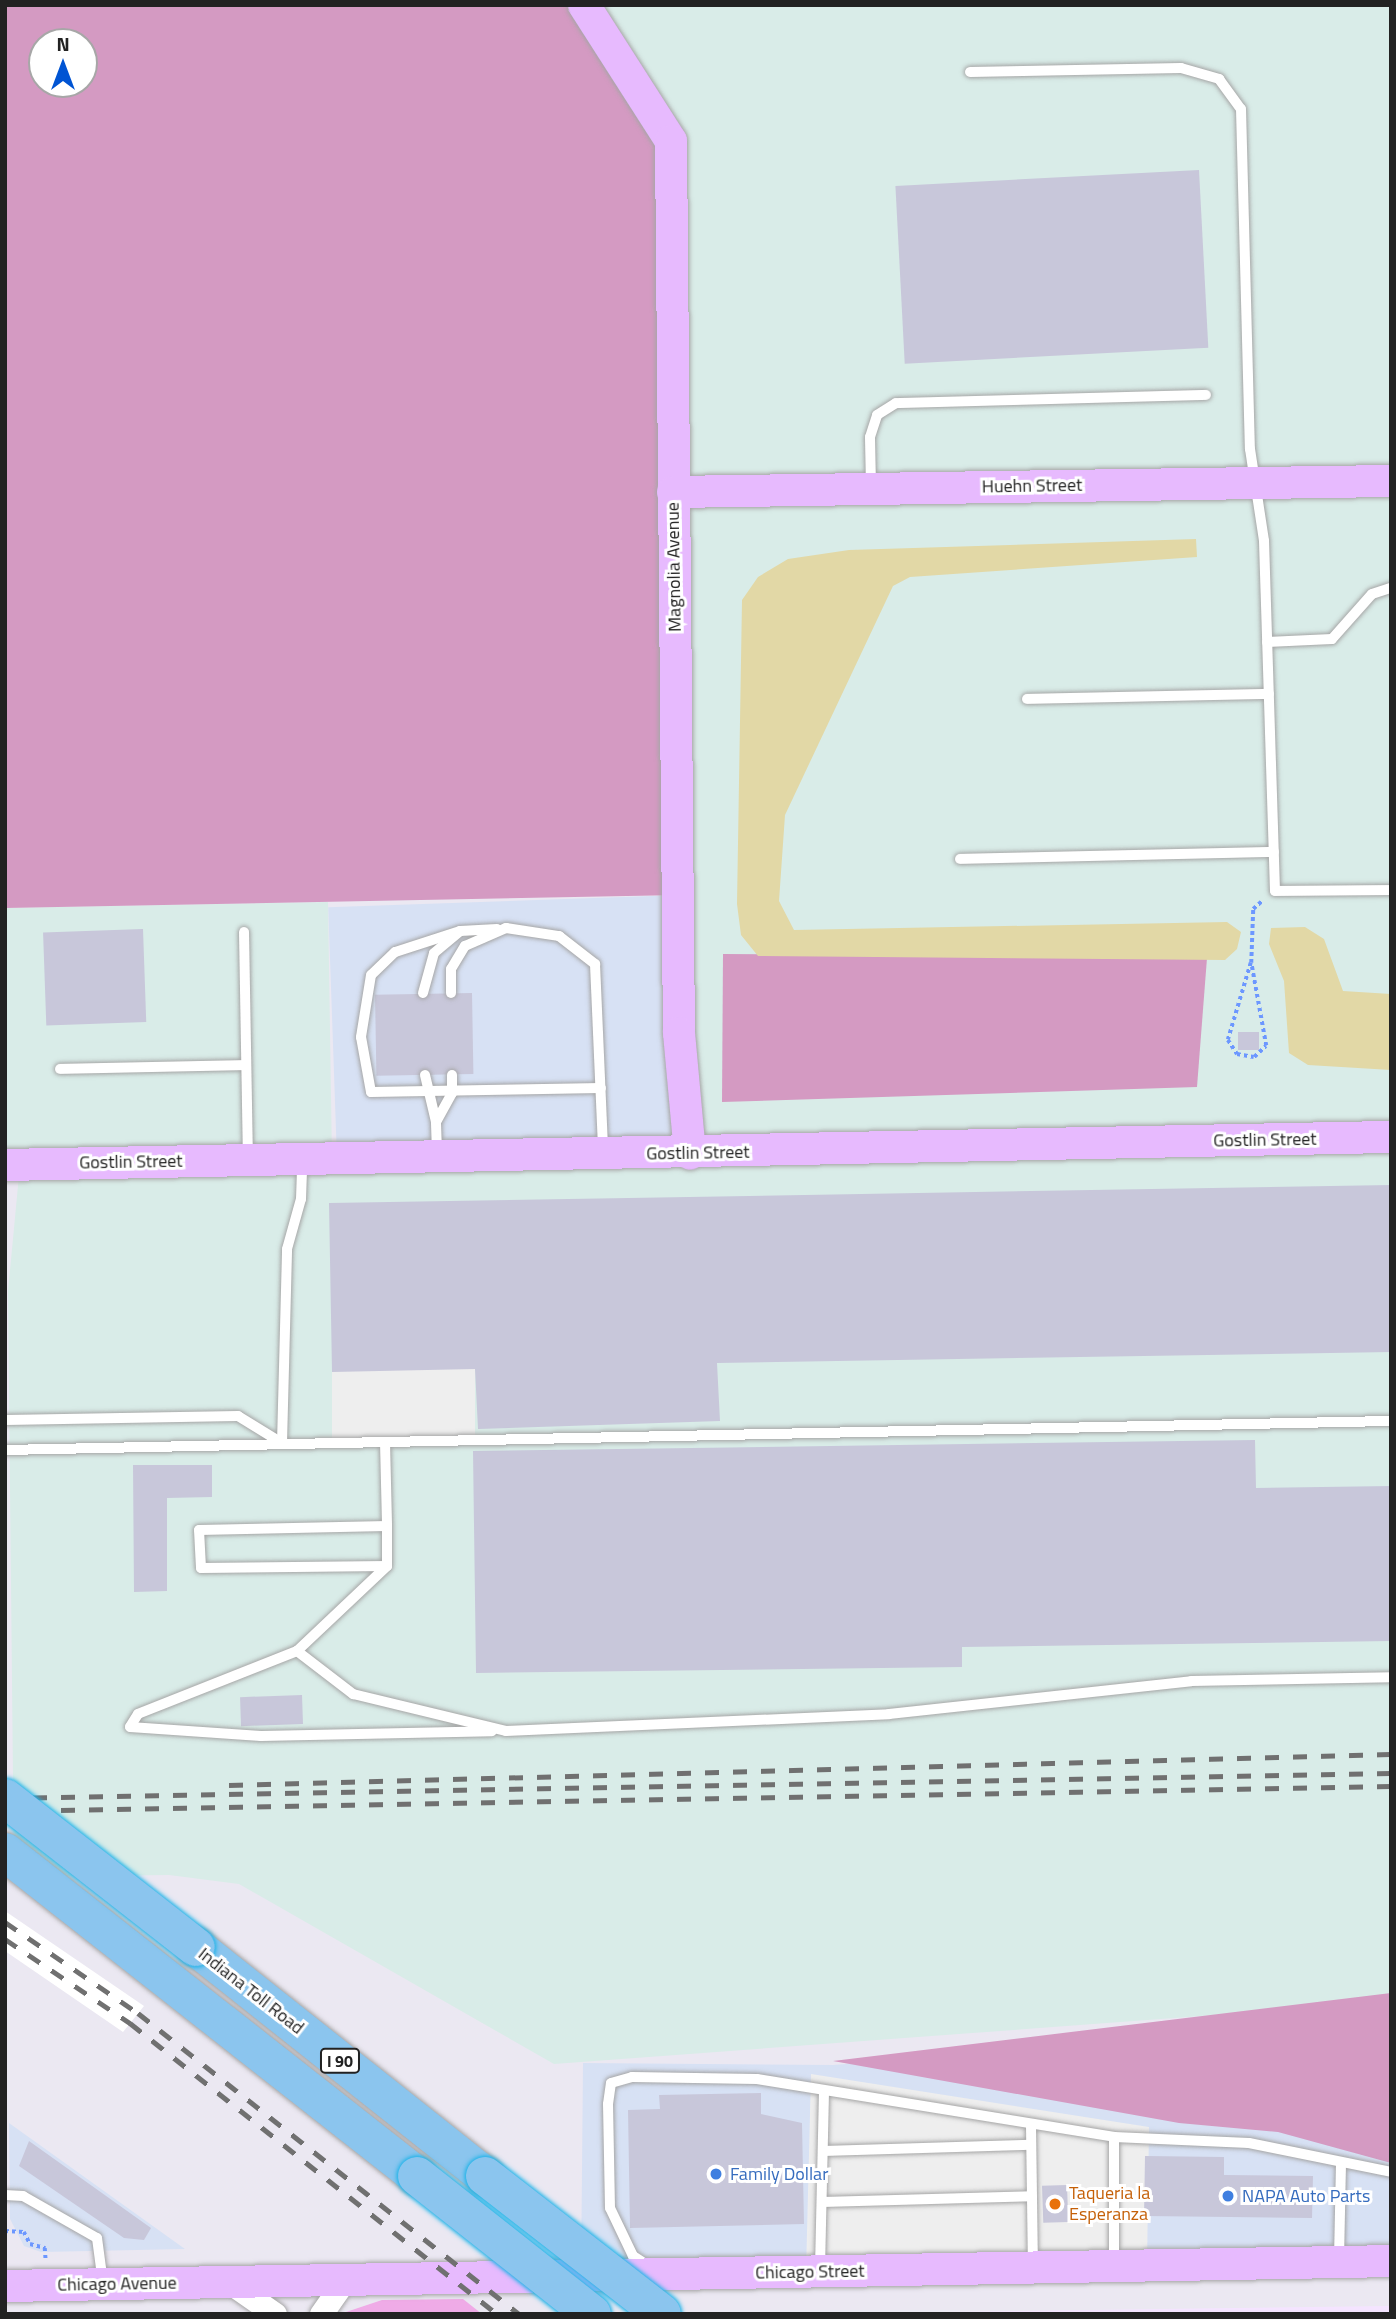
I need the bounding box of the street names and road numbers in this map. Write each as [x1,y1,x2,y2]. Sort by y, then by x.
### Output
street label: Huehn Street [982,474,1082,498]
street label: Magnolia Avenue [662,502,686,632]
street label: Gostlin Street [1213,1128,1317,1152]
street label: Gostlin Street [646,1141,750,1165]
street label: Gostlin Street [79,1150,183,1174]
street label: Indiana Toll Road [194,1943,308,2039]
road number: I 90 [319,2048,361,2074]
street label: Chicago Street [755,2260,865,2284]
street label: Chicago Avenue [57,2272,177,2296]

